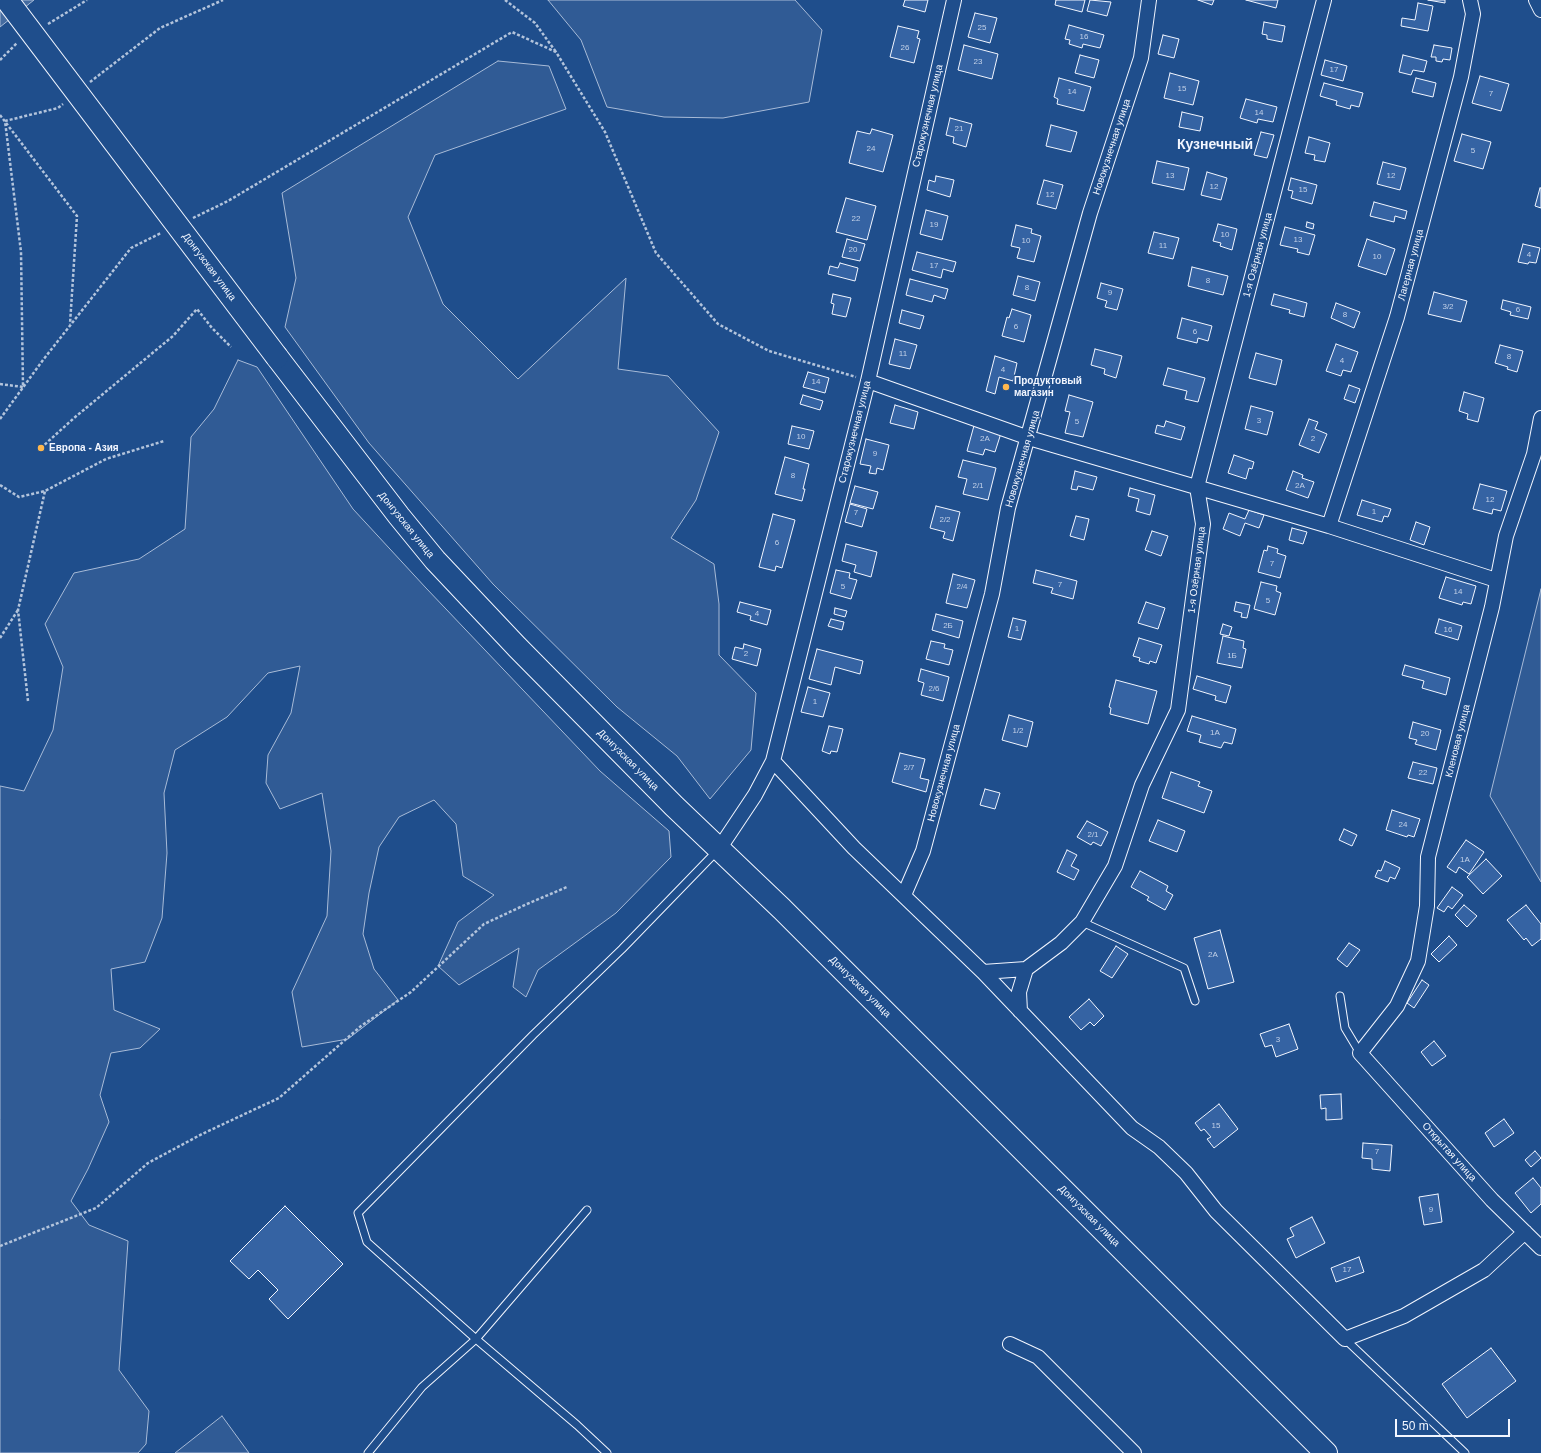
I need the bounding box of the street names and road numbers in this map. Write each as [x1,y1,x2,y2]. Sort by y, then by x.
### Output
street label: Старокузнечная улица [910,63,946,169]
street label: Новокузнечная улица [1091,97,1133,197]
street label: 1-я Озёрная улица [1241,211,1275,299]
street label: Лагерная улица [1396,228,1426,302]
street label: Донгузская улица [180,231,238,303]
street label: Старокузнечная улица [836,380,874,484]
street label: Новокузнечная улица [1003,409,1043,509]
street label: Донгузская улица [376,489,436,561]
street label: 1-я Озёрная улица [1186,526,1208,614]
street label: Кленовая улица [1443,703,1473,779]
street label: Новокузнечная улица [925,723,963,823]
street label: Донгузская улица [595,727,661,793]
street label: Донгузская улица [827,954,893,1020]
street label: Открытая улица [1419,1120,1479,1184]
street label: Донгузская улица [1056,1183,1122,1249]

